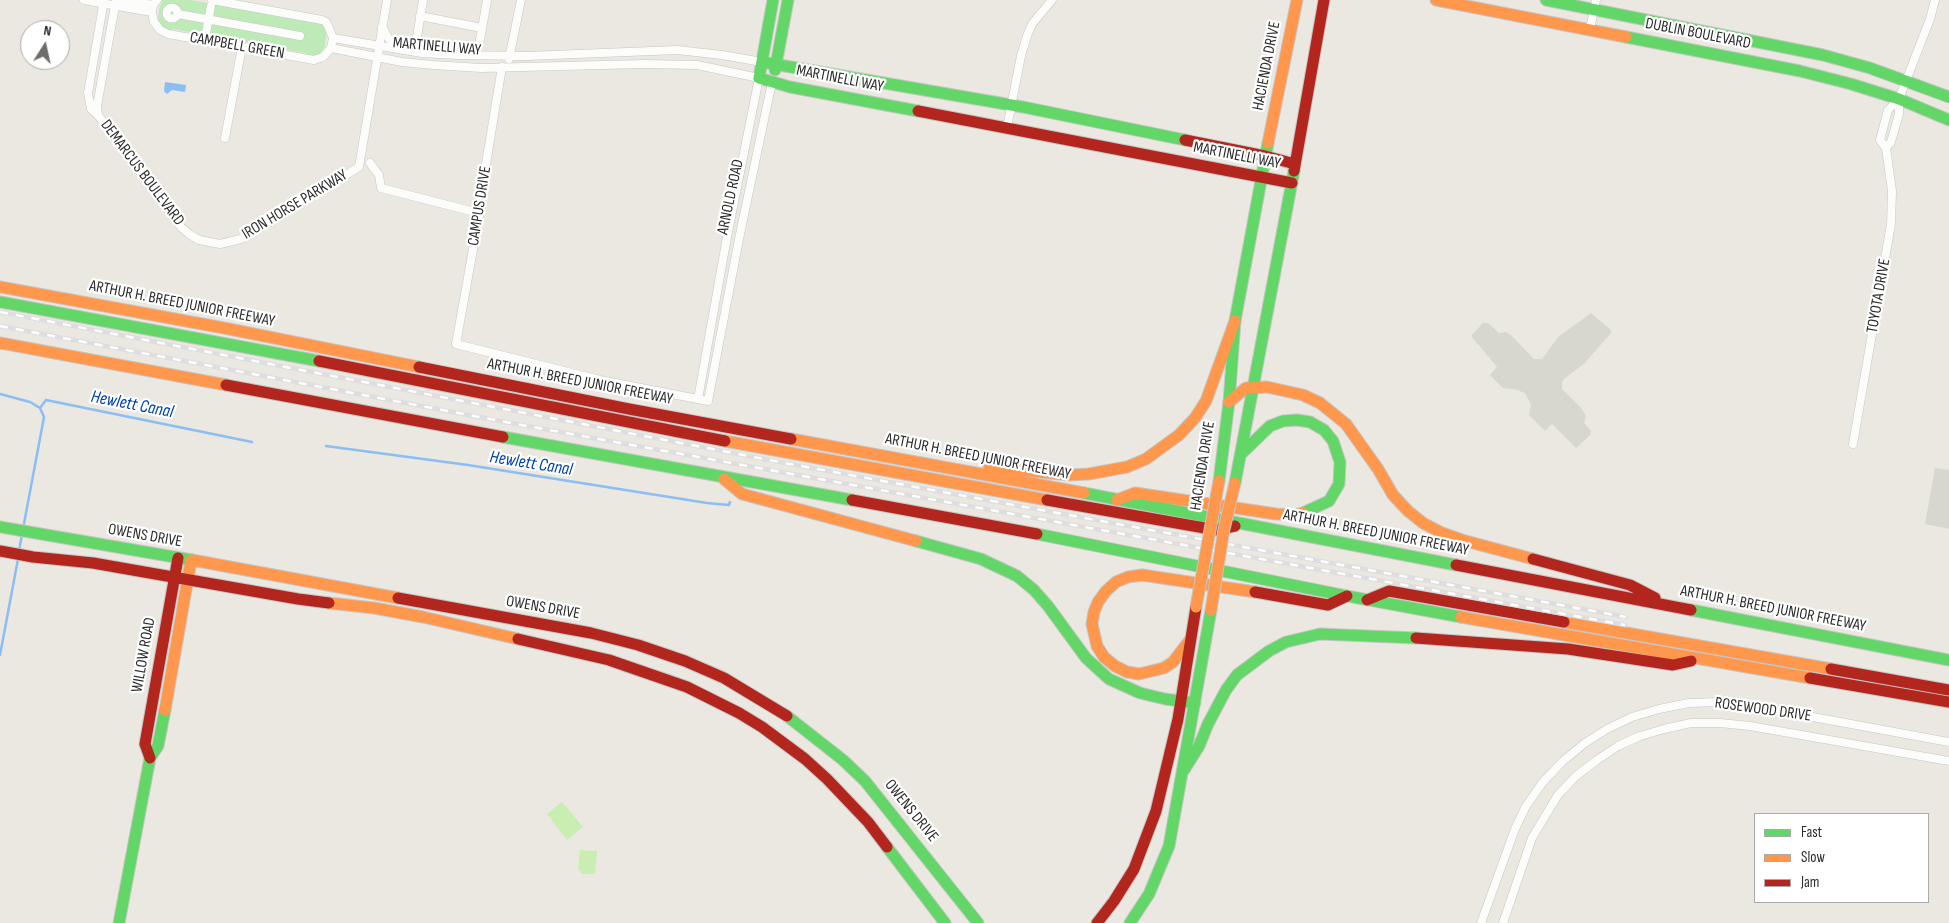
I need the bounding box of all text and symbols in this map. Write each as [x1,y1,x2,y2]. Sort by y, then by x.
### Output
street label: DUBLIN BOULEVARD [1644,14,1752,54]
north arrow [20,20,70,70]
street label: HACIENDA DRIVE [1249,20,1285,112]
text: N [42,22,53,40]
street label: CAMPBELL GREEN [188,28,286,64]
street label: MARTINELLI WAY [392,34,482,60]
street label: MARTINELLI WAY [795,61,885,97]
street label: DEMARCUS BOULEVARD [96,116,188,230]
street label: MARTINELLI WAY [1192,138,1282,174]
street label: ARNOLD ROAD [714,158,748,236]
street label: CAMPUS DRIVE [464,165,496,247]
street label: IRON HORSE PARKWAY [239,166,351,244]
street label: TOYOTA DRIVE [1863,257,1895,335]
street label: ARTHUR H. BREED JUNIOR FREEWAY [88,277,276,331]
street label: ARTHUR H. BREED JUNIOR FREEWAY [486,355,674,409]
water label: Hewlett Canal [89,386,175,424]
street label: HACIENDA DRIVE [1186,420,1220,512]
street label: ARTHUR H. BREED JUNIOR FREEWAY [884,430,1072,484]
water label: Hewlett Canal [488,447,574,481]
street label: ARTHUR H. BREED JUNIOR FREEWAY [1282,506,1470,560]
street label: OWENS DRIVE [107,520,183,552]
street label: ARTHUR H. BREED JUNIOR FREEWAY [1679,582,1867,636]
street label: OWENS DRIVE [505,592,581,624]
street label: WILLOW ROAD [128,616,160,694]
street label: ROSEWOOD DRIVE [1713,694,1813,726]
street label: OWENS DRIVE [880,776,942,846]
legend [1754,813,1929,903]
text: Fast [1801,823,1822,842]
text: Slow [1801,848,1825,867]
text: Jam [1801,873,1819,892]

